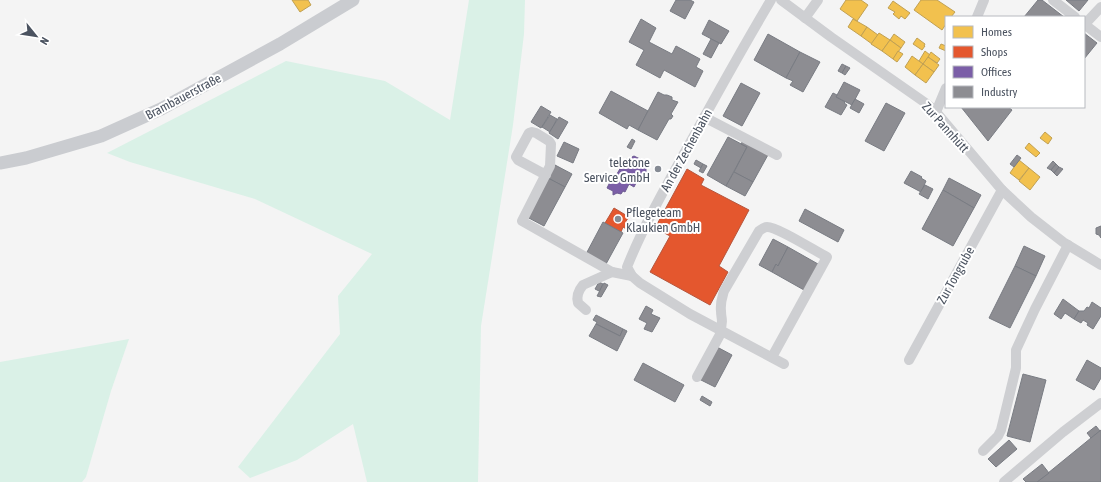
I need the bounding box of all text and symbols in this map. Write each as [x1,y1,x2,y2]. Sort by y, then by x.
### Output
north arrow [16,16,56,56]
legend [945,16,1085,108]
text: Homes [981,25,1012,39]
text: N [38,35,51,47]
text: Shops [981,45,1007,59]
text: Offices [981,65,1011,79]
street label: Brambauerstraße [143,70,224,123]
text: Industry [981,85,1018,99]
street label: Zur Pannhütt [919,99,972,156]
street label: An der Zechenbahn [658,106,715,194]
place label: teletone Service GmbH [584,155,650,185]
marker: teletone Service GmbH [653,164,663,174]
place label: Pflegeteam Klaukien GmbH [626,205,700,235]
marker: Pflegeteam Klaukien GmbH [613,214,623,224]
street label: Zur Tongrube [934,244,977,306]

